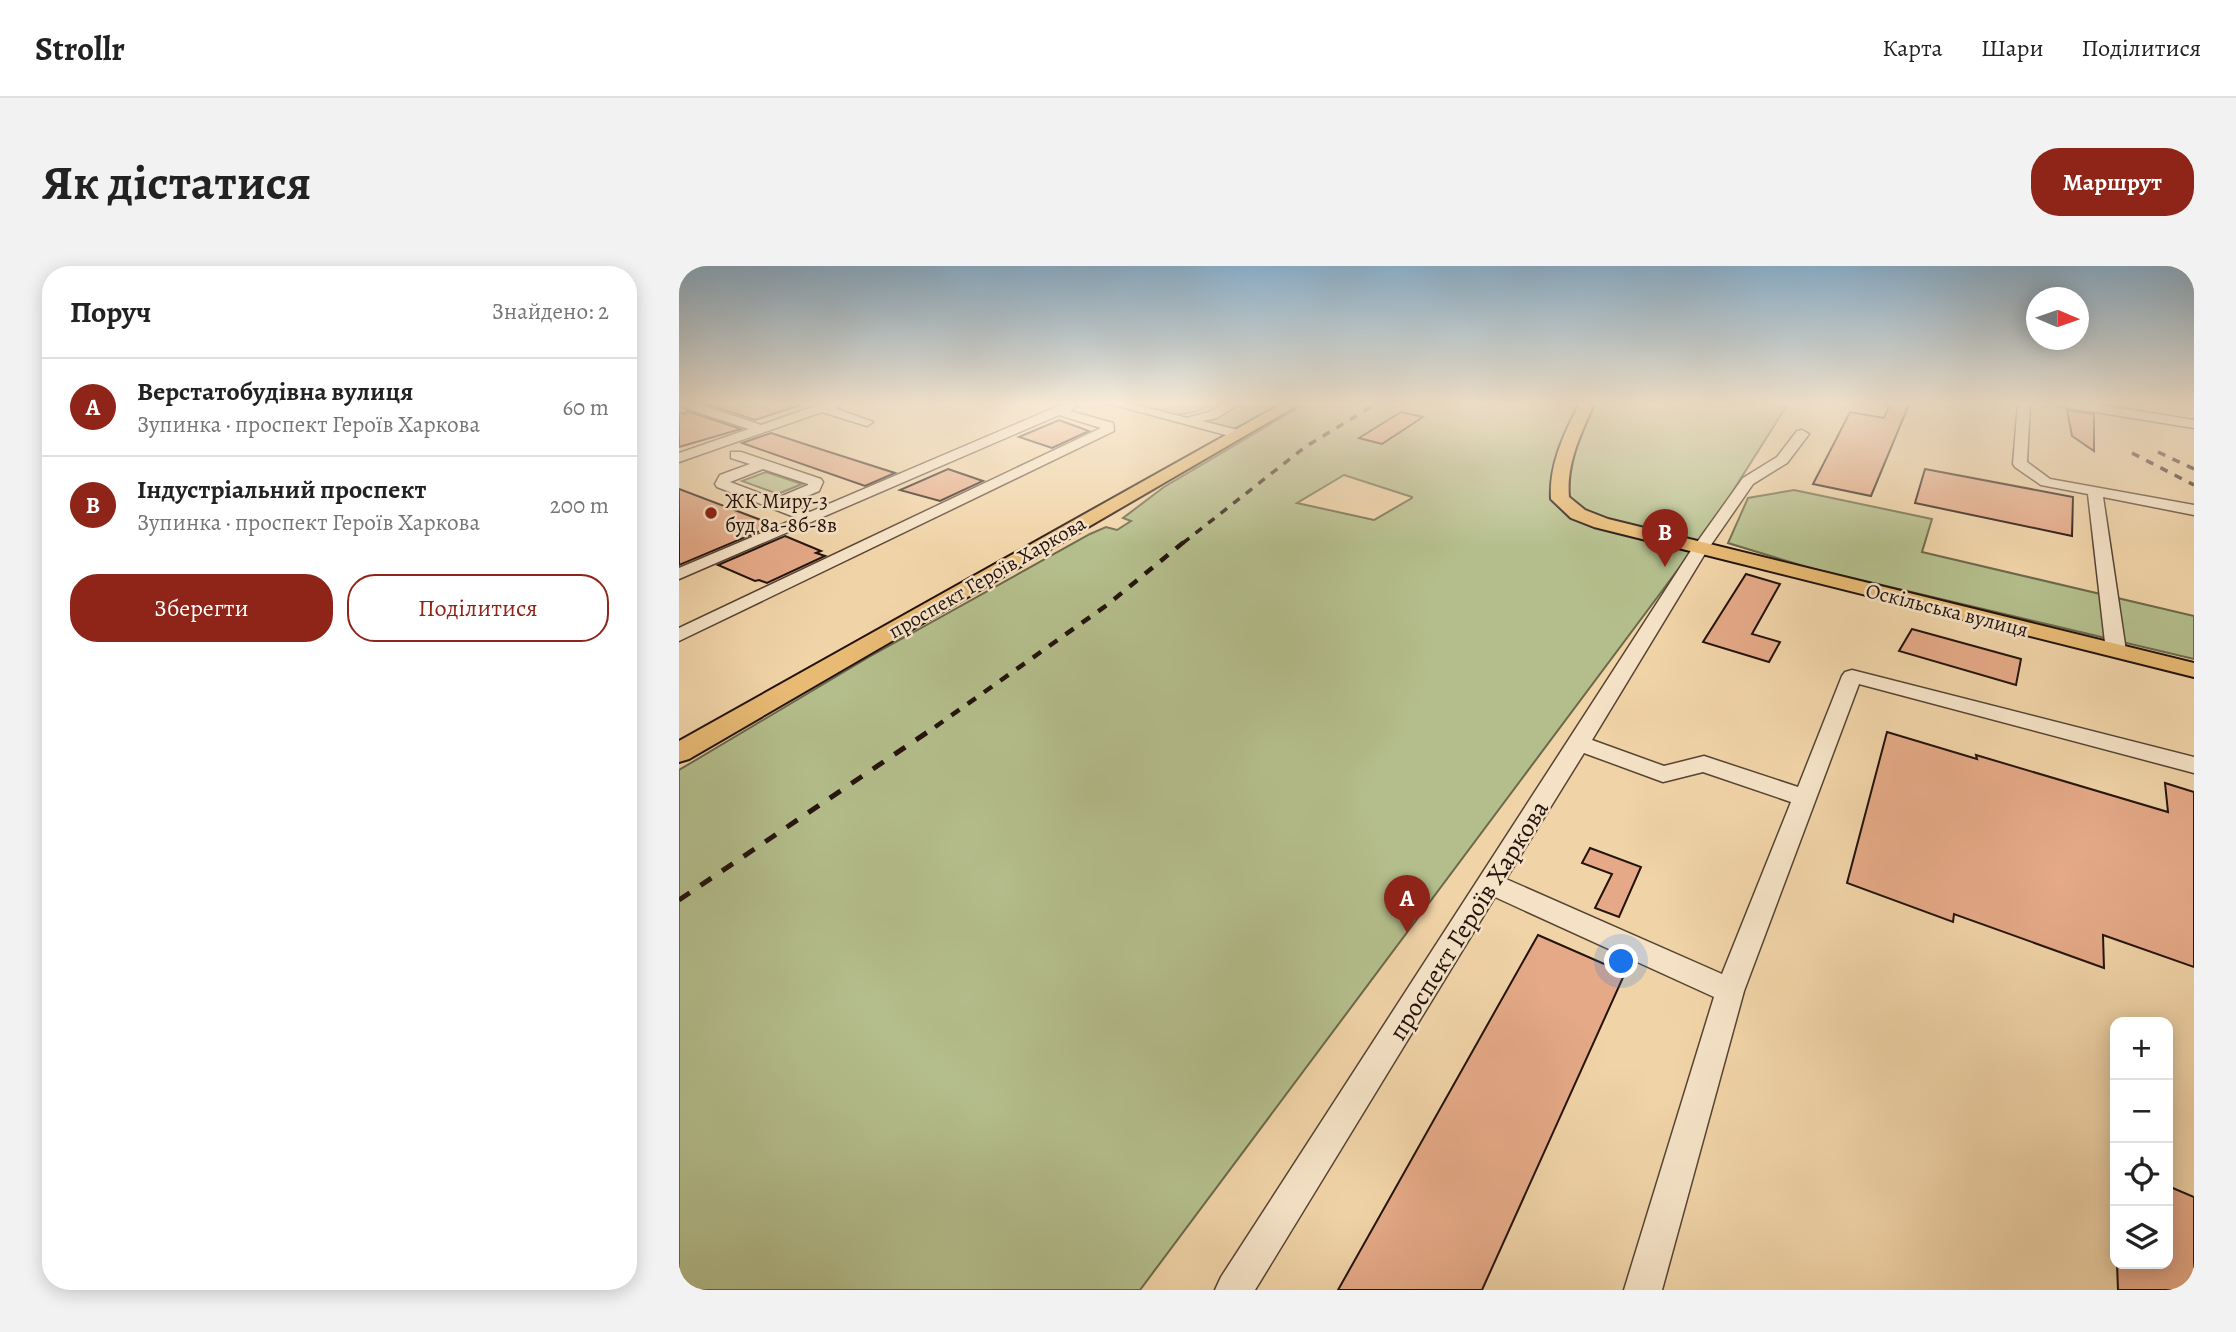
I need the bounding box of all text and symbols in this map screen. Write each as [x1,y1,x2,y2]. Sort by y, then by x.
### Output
text: Strollr [35,26,125,71]
text: Карта [1882,32,1943,64]
text: Шари [1981,32,2044,64]
text: Поділитися [2082,32,2201,64]
button: Маршрут [2031,148,2194,216]
text: Як дістатися [42,149,311,216]
north arrow [2026,287,2089,350]
text: Поруч [70,292,151,332]
text: Знайдено: 2 [492,296,609,327]
text: Верстатобудівна вулиця [137,374,413,409]
text: A [86,392,100,423]
text: 60 m [562,392,609,423]
text: Зупинка · проспект Героїв Харкова [137,409,480,440]
text: Індустріальний проспект [137,472,426,507]
place label: ЖК Миру-3 буд 8а-8б-8в [725,487,837,539]
text: B [86,490,100,521]
text: 200 m [550,490,609,521]
marker: ЖК Миру-3 буд 8а-8б-8в [703,505,719,521]
text: Зупинка · проспект Героїв Харкова [137,507,480,538]
street label: проспект Героїв Харкова [883,509,1091,645]
pin: B [1642,509,1688,567]
button: Зберегти [70,574,333,642]
button: Поділитися [347,574,609,642]
street label: Оскільська вулиця [1863,576,2031,644]
street label: проспект Героїв Харкова [1380,793,1557,1047]
pin: A [1384,875,1430,933]
your location [1604,944,1638,978]
map controls [2110,1017,2173,1269]
button: + [2110,1017,2173,1080]
button: − [2110,1080,2173,1143]
button: locate [2110,1143,2173,1206]
button: layers [2110,1206,2173,1269]

